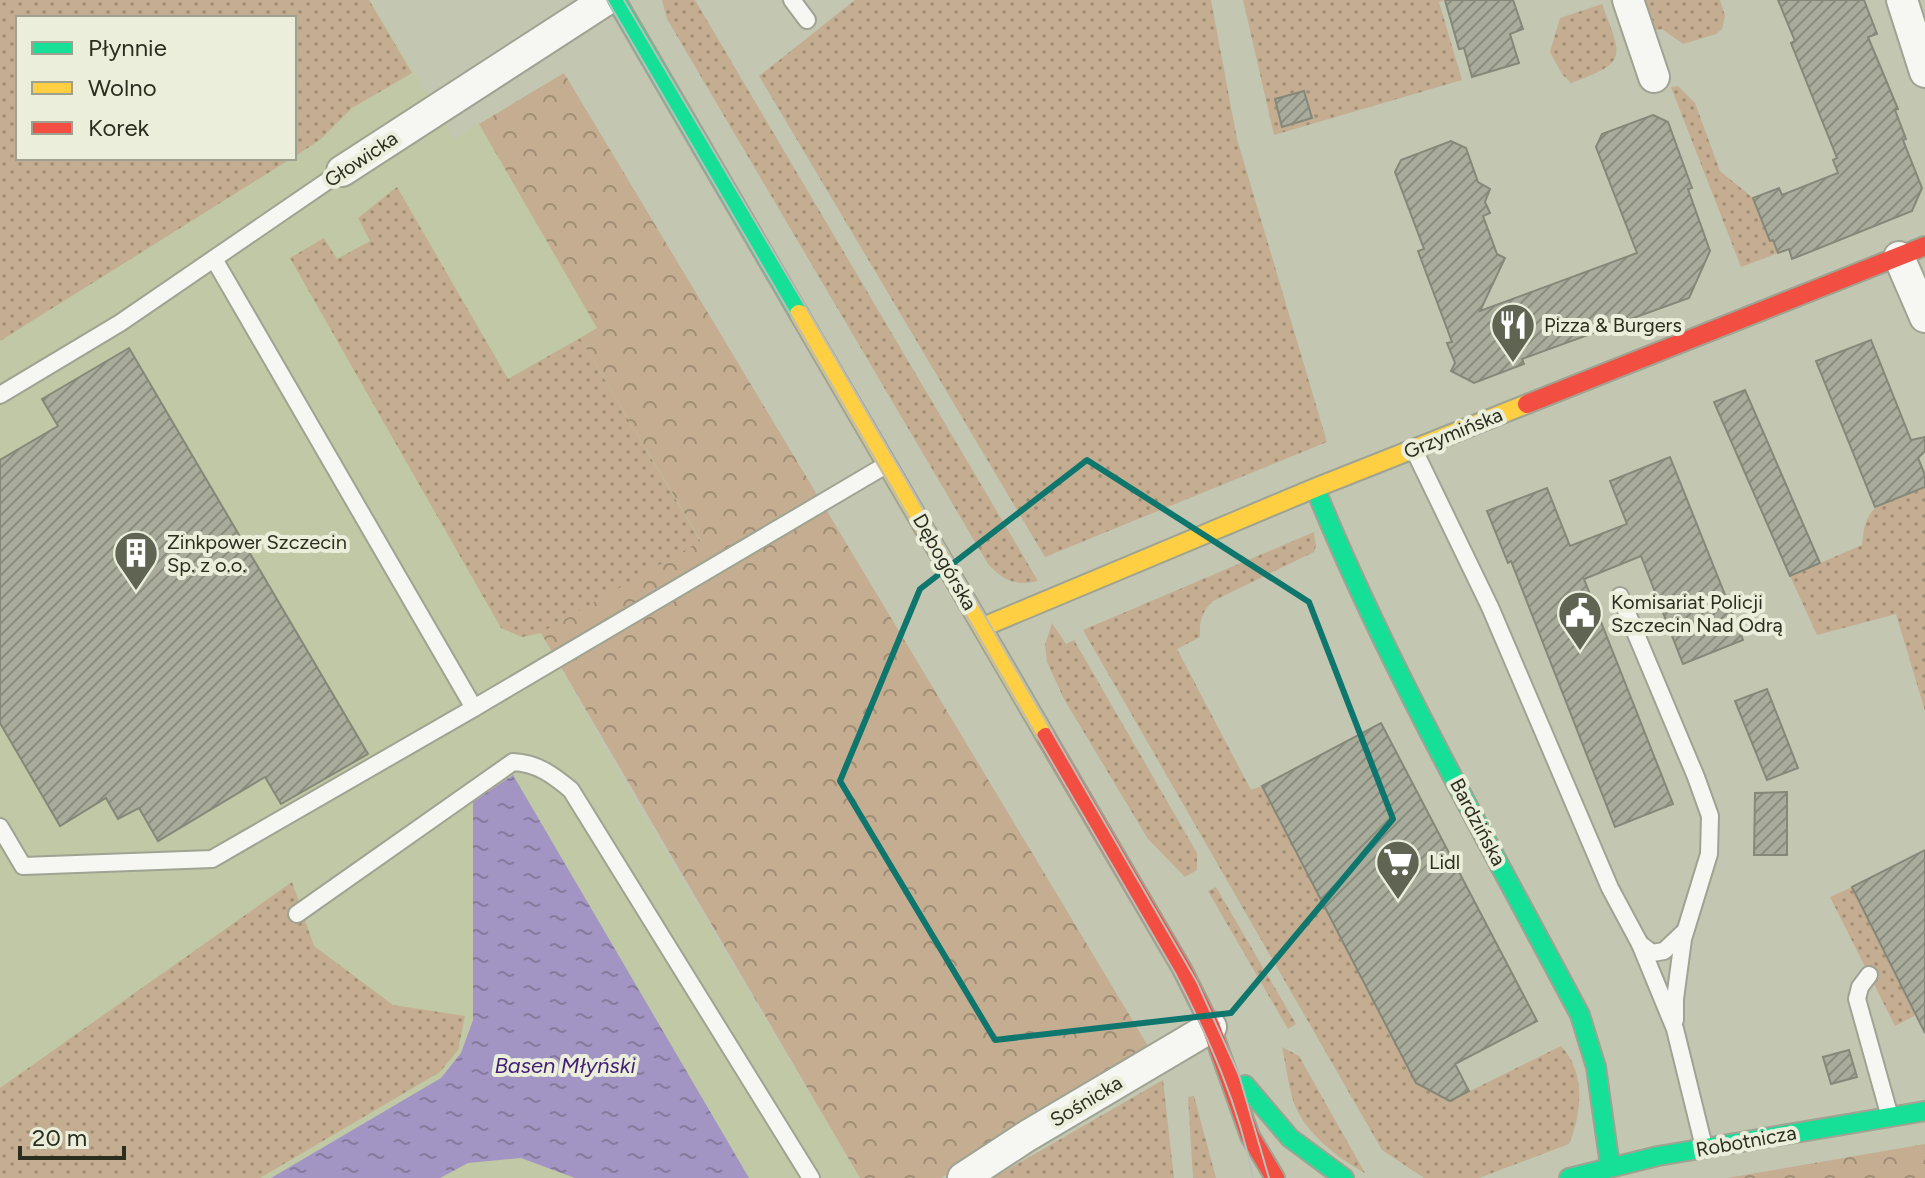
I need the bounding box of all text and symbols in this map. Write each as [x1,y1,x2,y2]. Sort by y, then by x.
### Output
legend [16,16,296,160]
text: Płynnie [88,33,167,62]
text: Wolno [88,73,157,102]
text: Korek [88,113,150,142]
street label: Głowicka [320,126,402,192]
restaurant icon: Pizza & Burgers [1489,301,1537,364]
place label: Pizza & Burgers [1544,313,1682,337]
street label: Grzymińska [1400,402,1506,464]
street label: Dębogórska [908,510,982,614]
building icon: Zinkpower Szczecin Sp. z o.o. [112,529,160,592]
place label: Zinkpower Szczecin Sp. z o.o. [167,530,347,577]
public building icon: Komisariat Policji Szczecin Nad Odrą [1556,589,1604,652]
place label: Komisariat Policji Szczecin Nad Odrą [1611,590,1783,637]
street label: Bardzińska [1445,774,1511,870]
supermarket icon: Lidl [1374,838,1422,901]
place label: Lidl [1429,850,1460,874]
water label: Basen Młyński [494,1052,636,1079]
street label: Sośnicka [1046,1070,1126,1132]
scale bar [20,1110,124,1160]
street label: Robotnicza [1694,1120,1798,1162]
text: 20 m [32,1123,87,1152]

